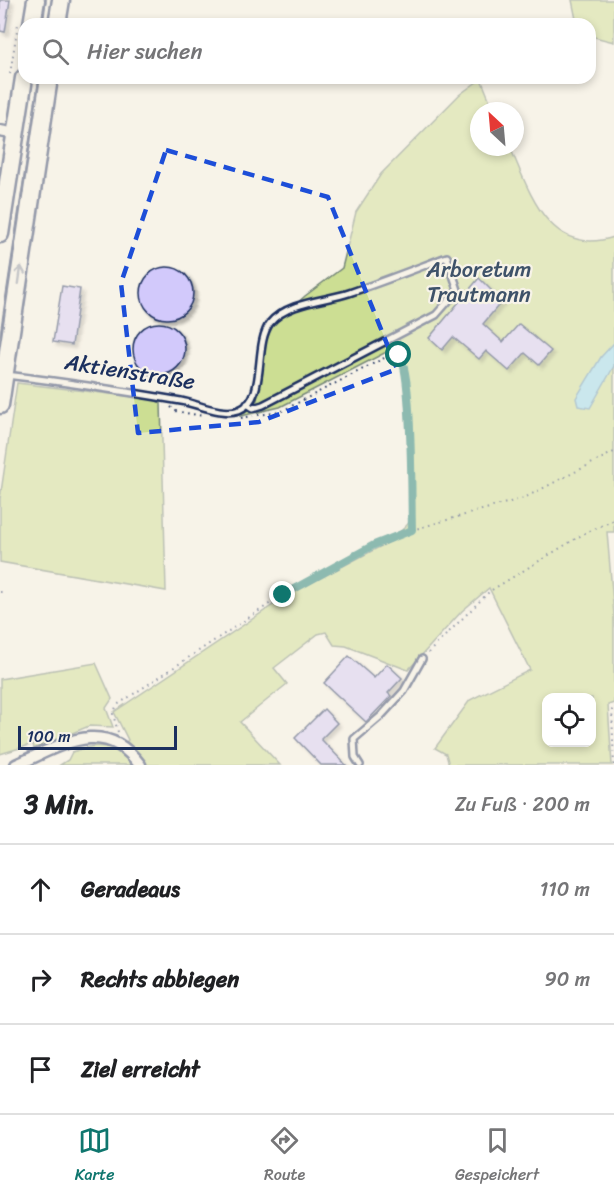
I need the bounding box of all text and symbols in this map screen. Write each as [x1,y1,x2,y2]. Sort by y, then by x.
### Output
search box [18,18,596,84]
text: Hier suchen [87,32,202,71]
icon: search [39,35,72,68]
north arrow [470,102,524,156]
park label: Arboretum Trautmann [425,250,532,314]
one-way arrow [15,266,26,286]
route start [385,341,411,367]
street label: Aktienstraße [61,342,198,401]
route end [269,581,295,607]
map controls [542,693,596,747]
button: locate [542,693,596,747]
text: 100 m [27,722,71,751]
scale bar [18,723,177,750]
text: 3 Min. [24,781,95,827]
text: Zu Fuß · 200 m [455,787,590,822]
text: Geradeaus [81,870,180,909]
text: 110 m [540,872,590,907]
icon: ahead [24,873,57,906]
text: Rechts abbiegen [81,960,239,999]
text: 90 m [545,962,590,997]
icon: right [24,963,57,996]
text: Ziel erreicht [81,1050,200,1089]
icon: arrive [24,1053,57,1086]
tab: Karte [75,1124,114,1189]
tab: Route [264,1124,305,1189]
tab: Gespeichert [455,1124,539,1189]

